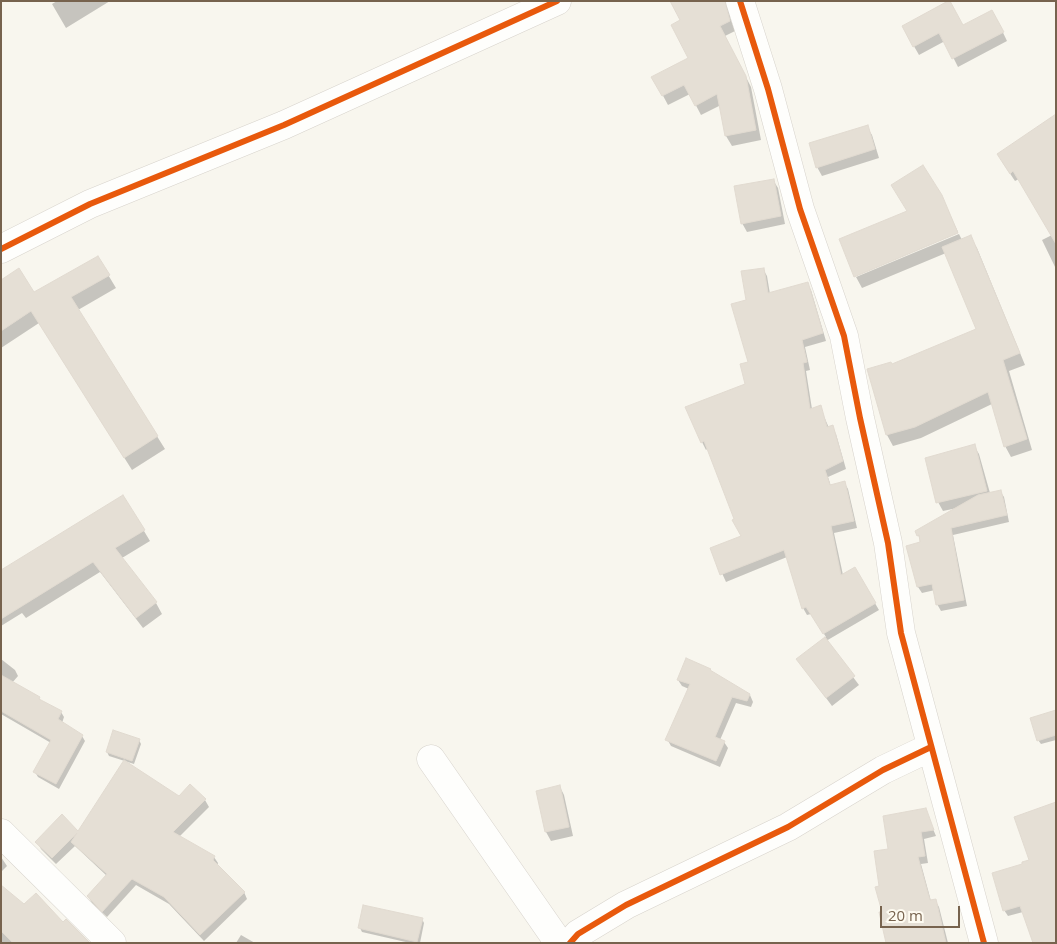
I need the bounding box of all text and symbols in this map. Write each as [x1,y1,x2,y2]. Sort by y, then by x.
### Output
scale bar [882,896,962,928]
text: 20 m [888,905,923,925]

